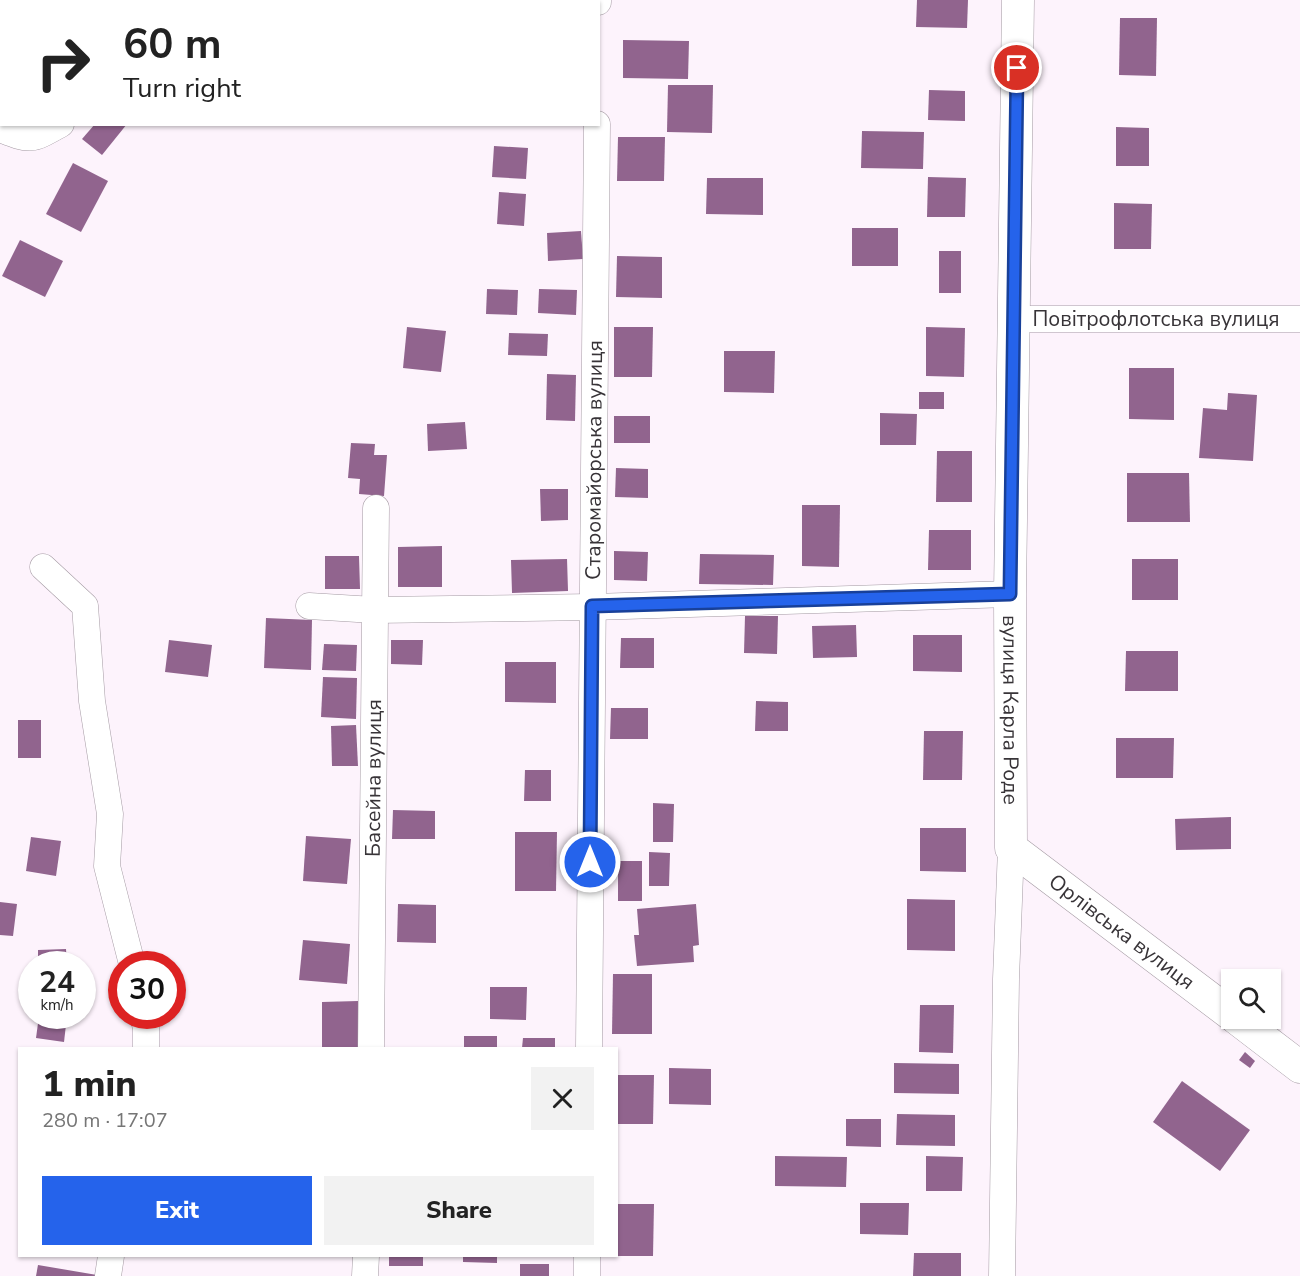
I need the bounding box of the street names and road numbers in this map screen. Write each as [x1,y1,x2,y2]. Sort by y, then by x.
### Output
street label: Повітрофлотська вулиця [1032,305,1280,333]
street label: Старомайорська вулиця [579,340,609,580]
street label: вулиця Карла Роде [996,615,1025,805]
street label: Басейна вулиця [359,699,388,857]
street label: Орлівська вулиця [1043,868,1201,996]

